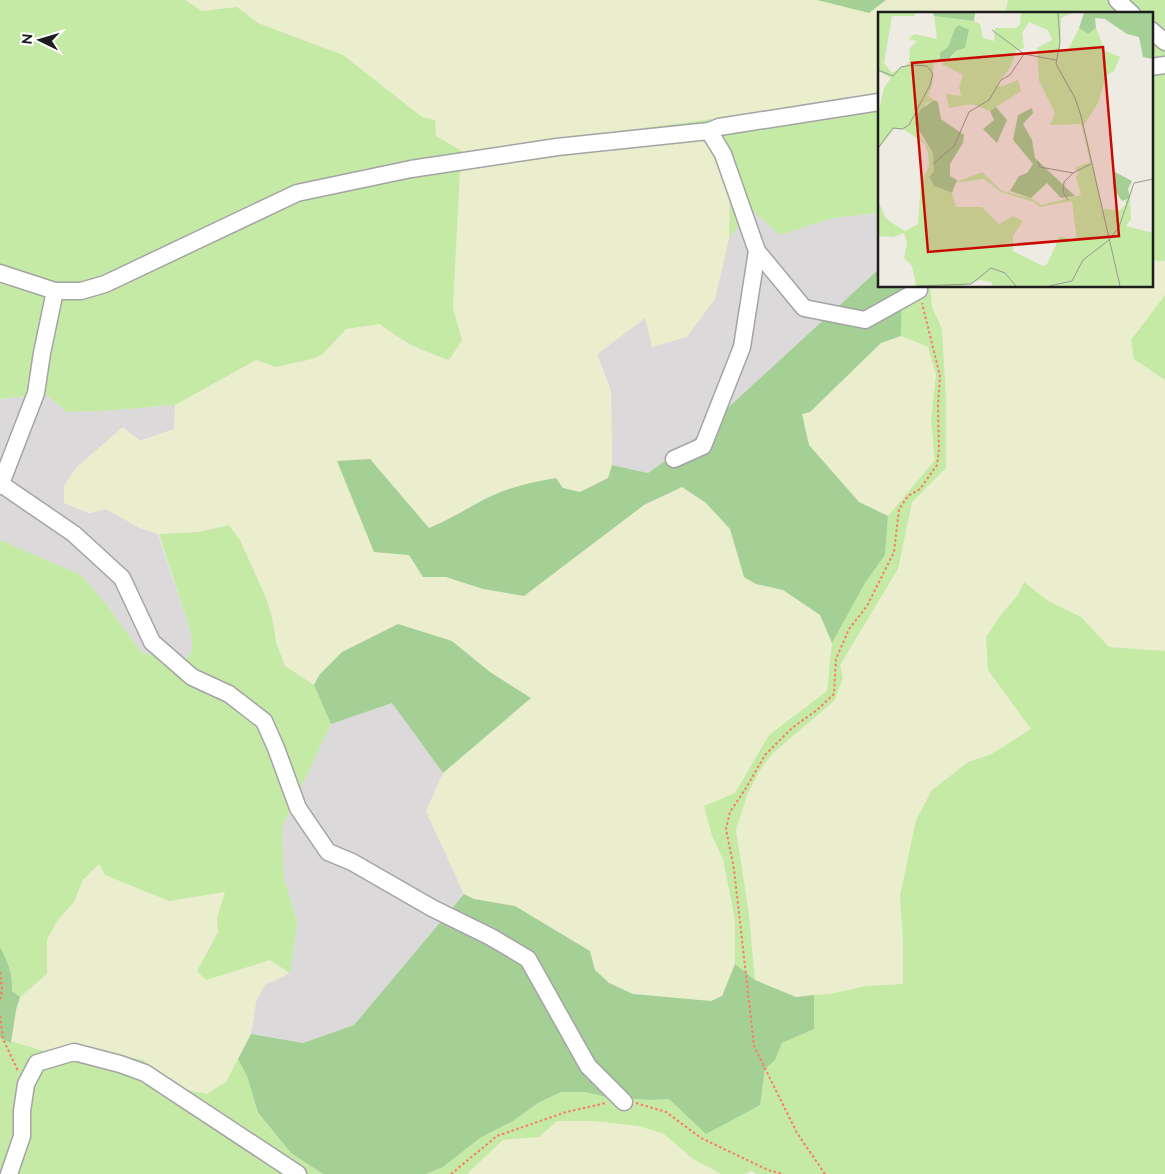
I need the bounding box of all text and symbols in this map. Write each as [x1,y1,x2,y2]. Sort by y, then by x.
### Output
inset map [878,12,1152,288]
north arrow [15,15,65,65]
text: N [19,33,35,45]

